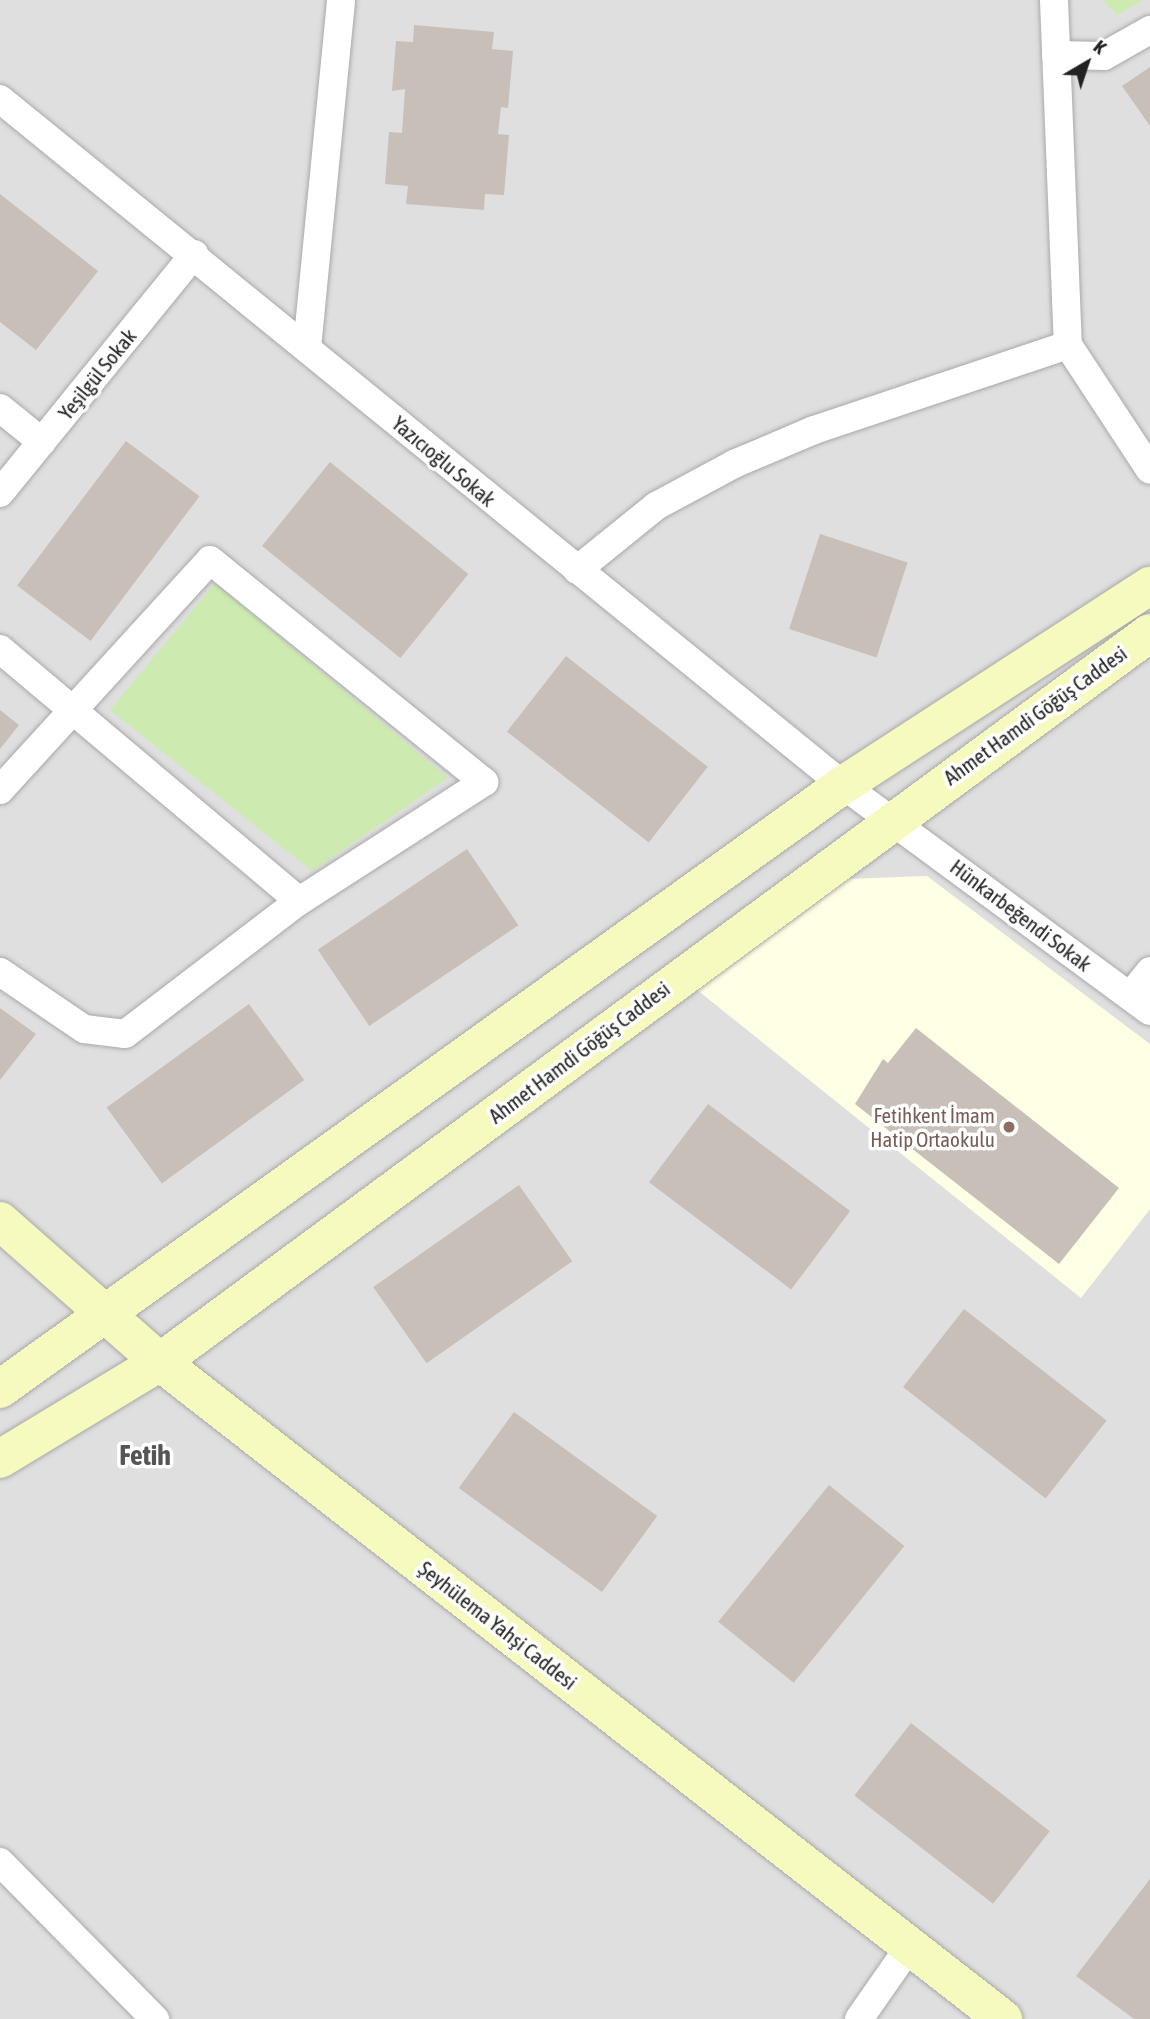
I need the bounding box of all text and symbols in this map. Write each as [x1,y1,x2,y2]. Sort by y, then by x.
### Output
north arrow [1052,28,1122,98]
text: K [1090,35,1111,58]
street label: Yeşilgül Sokak [53,323,141,425]
street label: Yazıcıoğlu Sokak [387,410,501,512]
street label: Ahmet Hamdi Göğüş Caddesi [939,640,1131,790]
street label: Hünkarbeğendi Sokak [945,854,1097,976]
street label: Ahmet Hamdi Göğüş Caddesi [484,976,674,1128]
place label: Fetihkent İmam Hatip Ortaokulu [870,1102,995,1152]
marker: Fetihkent İmam Hatip Ortaokulu [1001,1119,1017,1135]
district label: Fetih [119,1438,171,1472]
street label: Şeyhülema Yahşi Caddesi [414,1555,582,1695]

